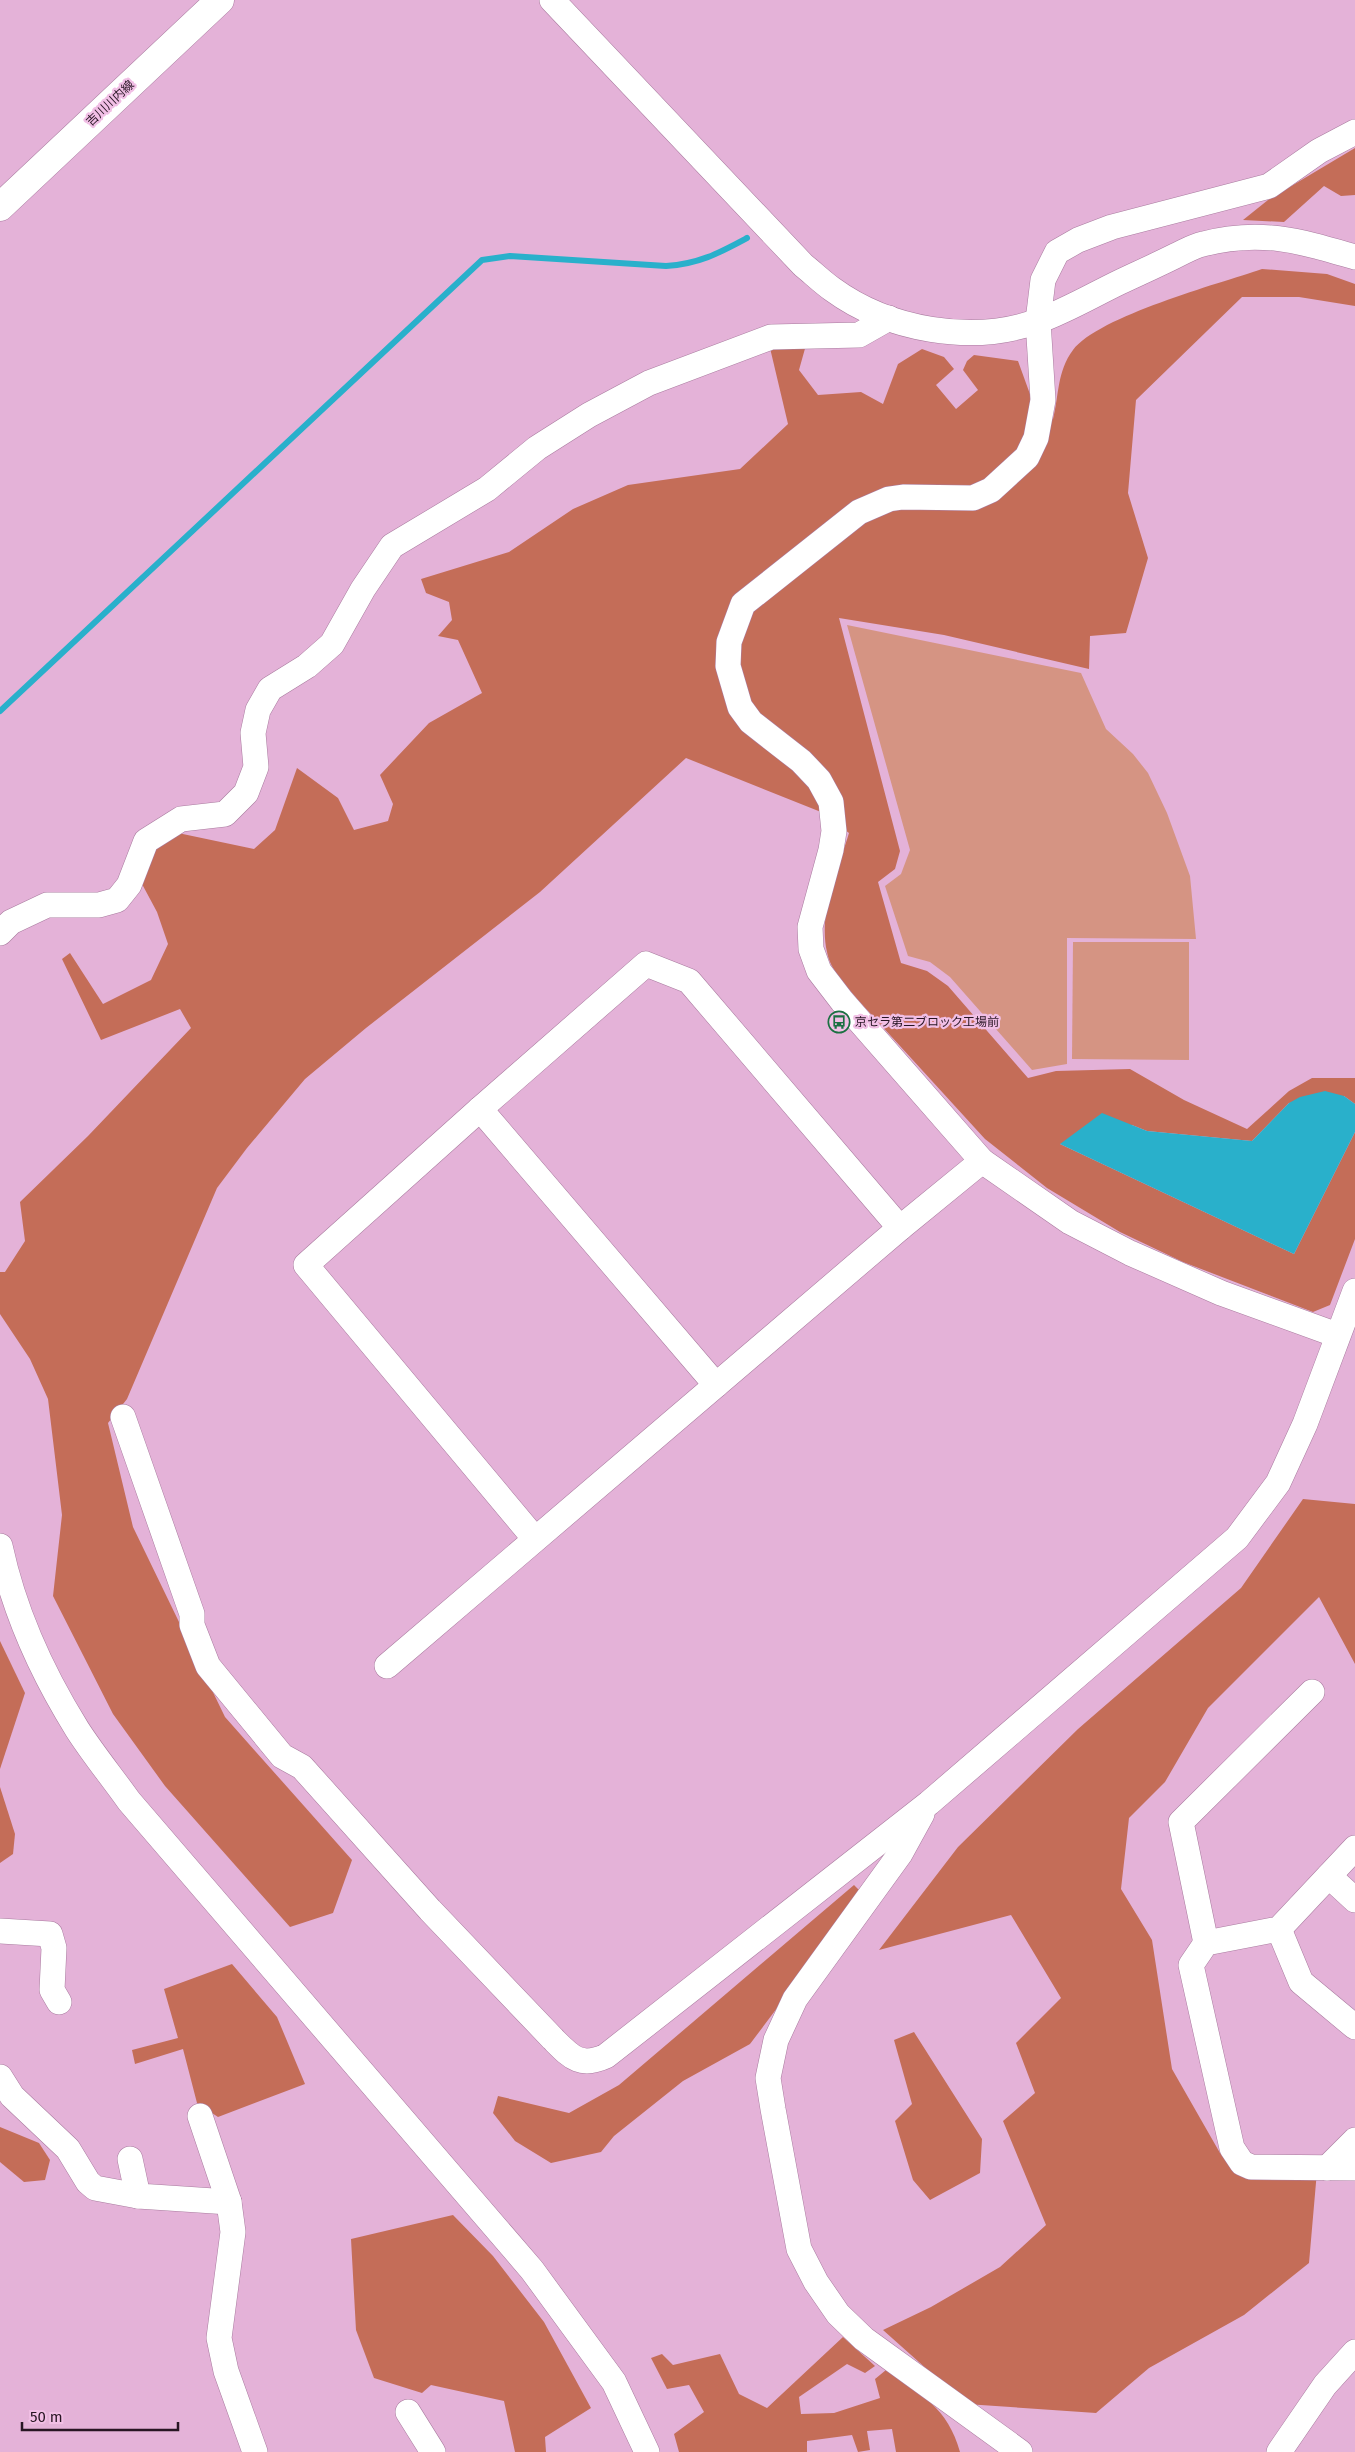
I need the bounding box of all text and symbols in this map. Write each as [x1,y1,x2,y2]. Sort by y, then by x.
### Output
street label: 吉川川内線 [83,77,137,129]
bus stop icon: 京セラ第二ブロック工場前 [827,1010,851,1034]
place label: 京セラ第二ブロック工場前 [855,1015,999,1029]
scale bar [22,2400,179,2432]
text: 50 m [30,2408,63,2426]

